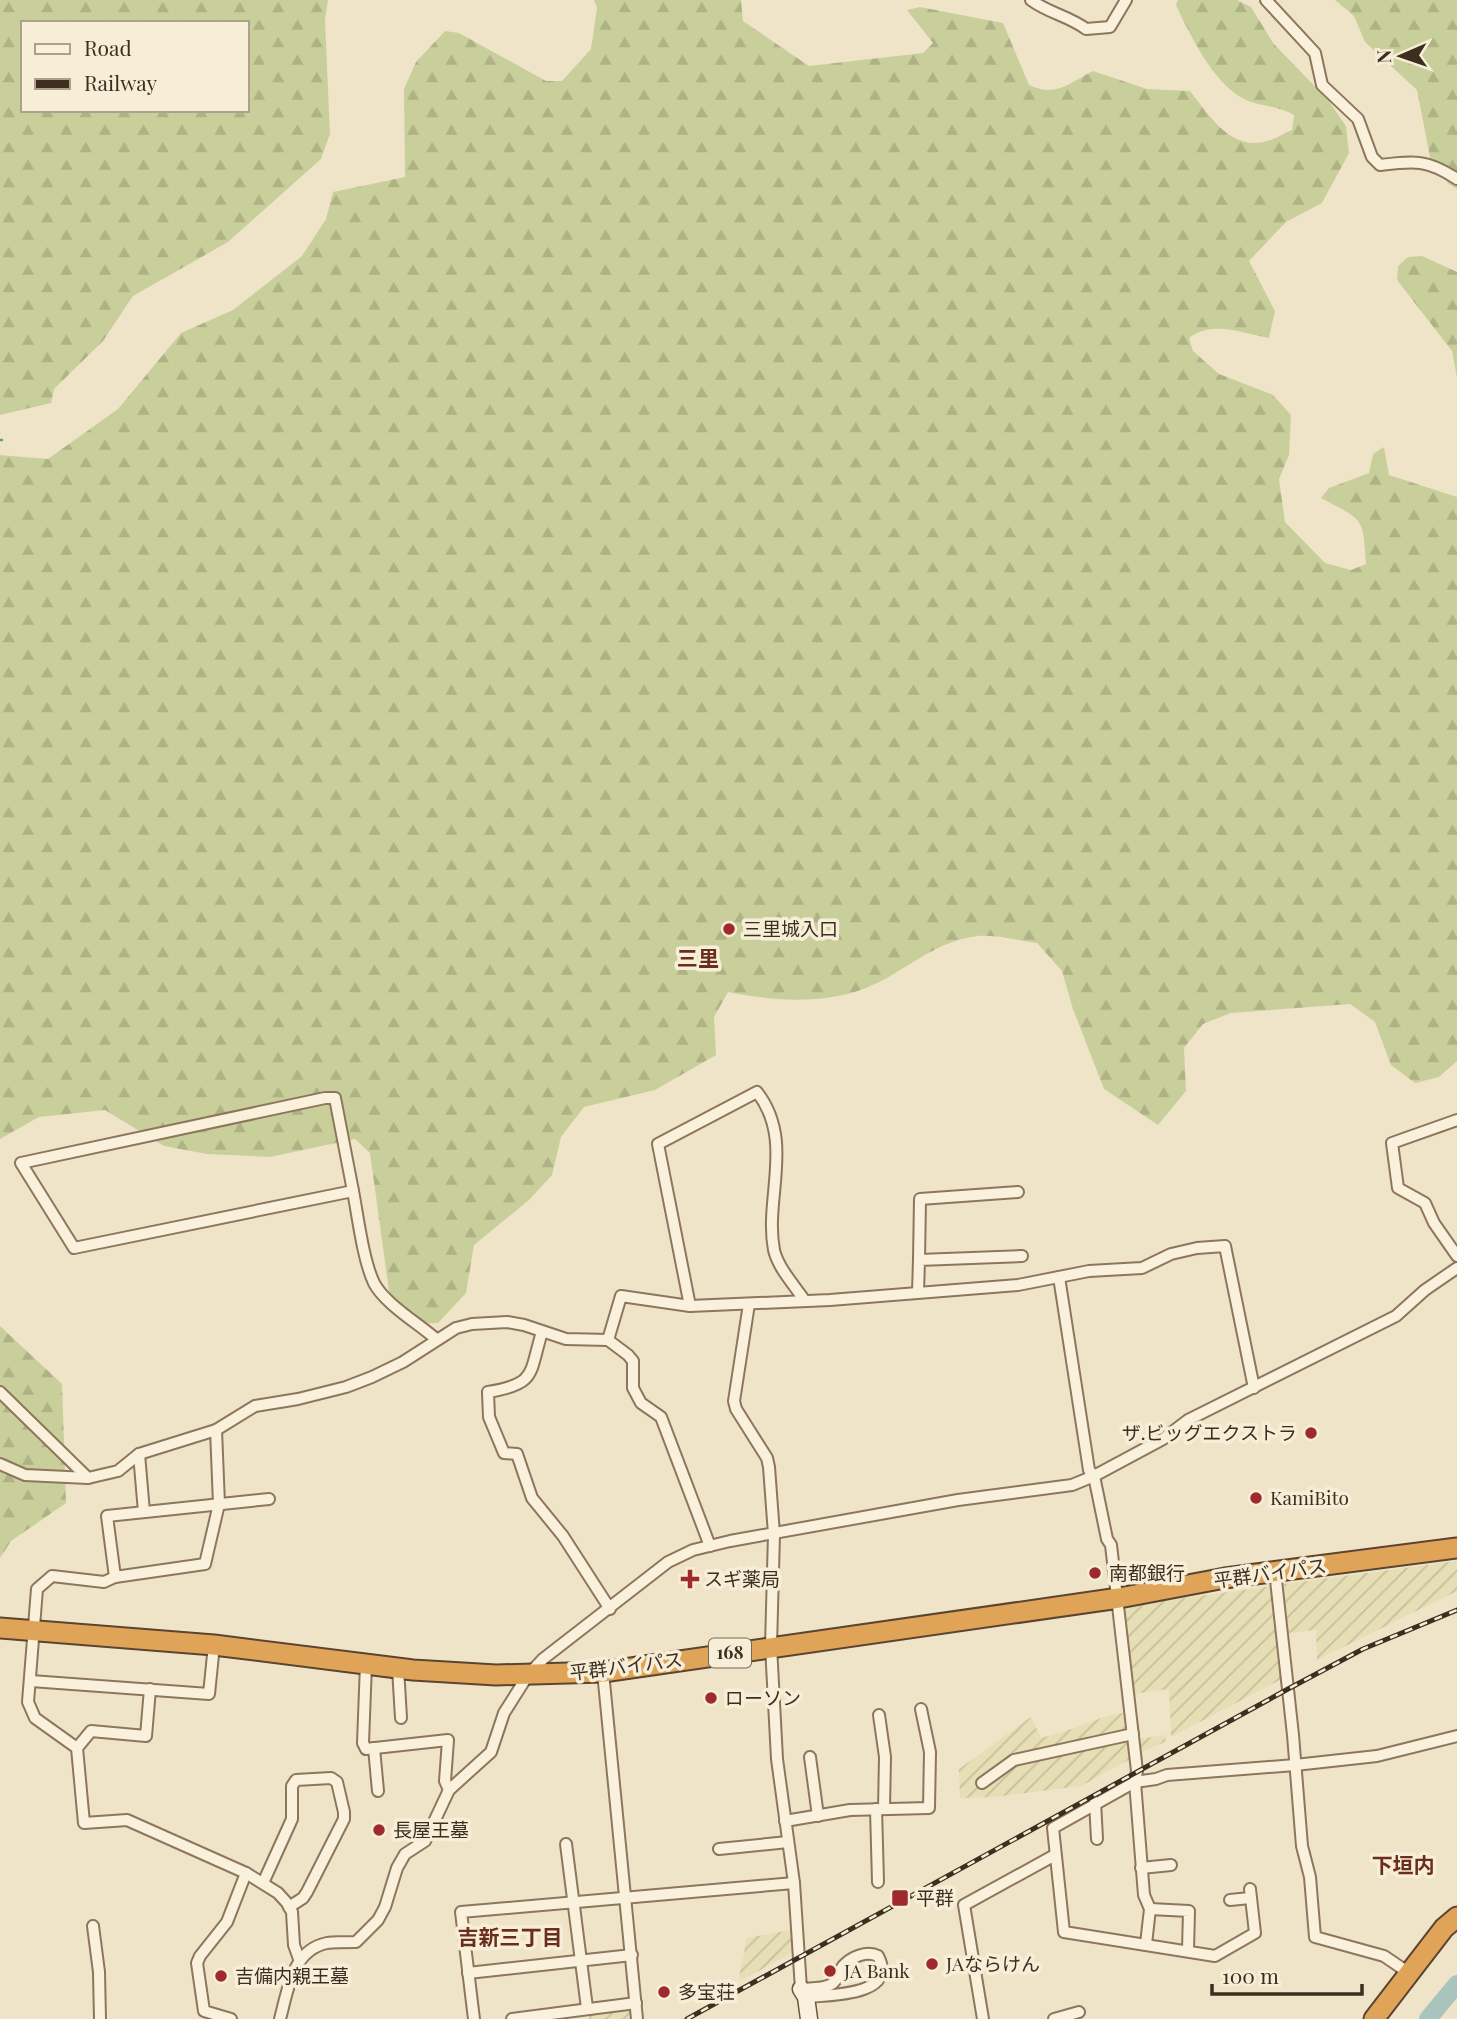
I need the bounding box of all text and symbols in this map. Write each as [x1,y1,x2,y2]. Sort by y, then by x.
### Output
legend [21,21,248,112]
north arrow [1366,21,1436,91]
text: Road [84,33,132,61]
text: N [1370,49,1396,64]
text: Railway [84,68,158,96]
place label: 三里城入口 [743,915,838,941]
marker: 三里城入口 [721,921,737,937]
district label: 三里 [677,943,719,971]
place label: ザ.ビッグエクストラ [1122,1419,1297,1445]
marker: ザ.ビッグエクストラ [1303,1425,1319,1441]
place label: KamiBito [1270,1484,1349,1510]
marker: KamiBito [1248,1490,1264,1506]
street label: 平群バイパス [1212,1551,1328,1593]
place label: 南都銀行 [1109,1559,1185,1585]
place label: スギ薬局 [704,1565,780,1591]
marker: 南都銀行 [1087,1565,1103,1581]
marker: スギ薬局 [682,1571,698,1587]
road number: 168 [709,1638,751,1668]
street label: 平群バイパス [568,1645,684,1685]
place label: ローソン [725,1684,801,1710]
marker: ローソン [703,1690,719,1706]
place label: 長屋王墓 [393,1816,469,1842]
marker: 長屋王墓 [371,1822,387,1838]
district label: 下垣内 [1372,1850,1435,1878]
place label: 平群 [916,1884,954,1910]
marker: 平群 [890,1888,910,1908]
district label: 吉新三丁目 [458,1922,563,1950]
place label: JAならけん [945,1950,1040,1976]
scale bar [1212,1952,1362,1996]
marker: JAならけん [924,1956,940,1972]
place label: JA Bank [843,1957,910,1983]
text: 100 m [1222,1961,1279,1989]
place label: 吉備内親王墓 [235,1962,349,1988]
marker: JA Bank [822,1963,838,1979]
marker: 吉備内親王墓 [213,1968,229,1984]
place label: 多宝荘 [678,1978,735,2004]
marker: 多宝荘 [656,1984,672,2000]

